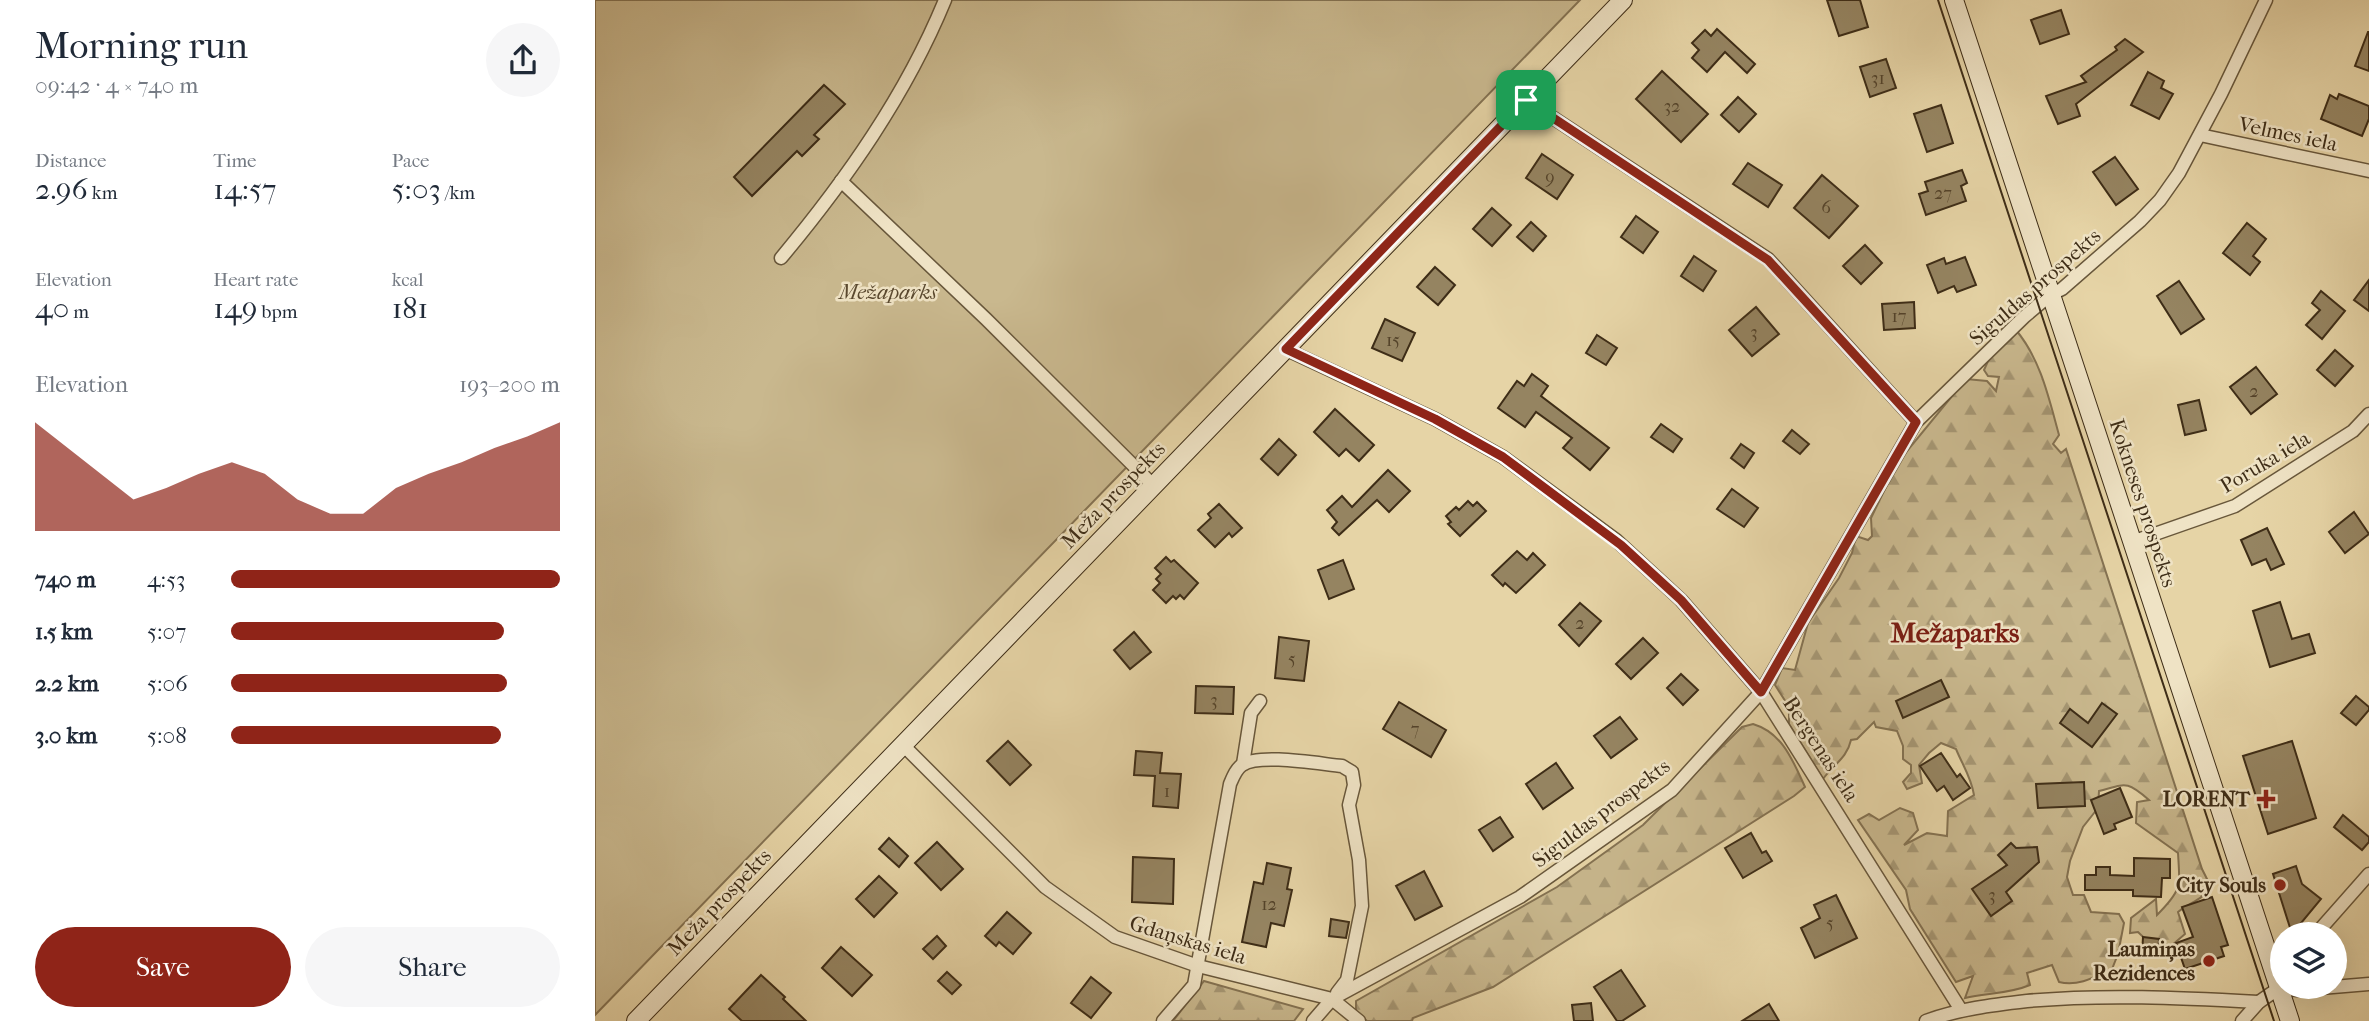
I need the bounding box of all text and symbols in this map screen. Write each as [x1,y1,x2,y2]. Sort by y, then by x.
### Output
text: Morning run [35,23,248,68]
button: share [486,23,560,97]
house number: 31 [1871,68,1885,89]
pin [1496,70,1556,130]
text: 09:42 · 4 × 740 m [35,72,198,99]
icon: arrive [1507,81,1545,119]
house number: 32 [1664,96,1680,117]
street label: Velmes iela [2235,112,2340,156]
text: Distance [35,150,106,172]
text: Time [213,150,257,172]
text: Pace [392,150,430,172]
house number: 9 [1545,167,1555,188]
text: 2.96 [35,172,88,207]
text: 14:57 [213,172,276,207]
text: 5:03 [392,172,441,207]
text: km [88,182,117,204]
text: /km [441,182,475,204]
house number: 27 [1934,183,1952,204]
house number: 6 [1821,197,1831,218]
street label: Siguldas prospekts [1965,223,2106,350]
text: Elevation [35,269,112,291]
text: Heart rate [213,269,298,291]
text: kcal [392,269,424,291]
park label: Mežaparks [837,280,938,304]
text: 40 [35,291,69,326]
text: 149 [213,291,257,326]
text: 181 [392,291,428,326]
text: m [69,301,89,323]
text: bpm [257,301,298,323]
house number: 17 [1891,306,1907,327]
house number: 3 [1750,322,1758,343]
house number: 15 [1386,330,1400,351]
text: Elevation [35,371,128,398]
text: 193–200 m [459,371,560,398]
house number: 2 [2249,381,2259,402]
street label: Kokneses prospekts [2104,416,2182,590]
street label: Poruka iela [2216,426,2314,498]
street label: Meža prospekts [1056,436,1170,553]
text: 740 m [35,566,96,593]
text: 4:53 [147,566,186,593]
house number: 2 [1575,613,1585,634]
district label: Mežaparks [1891,616,2019,649]
text: 1.5 km [35,618,93,645]
text: 5:07 [147,618,186,645]
house number: 5 [1288,649,1296,670]
text: 2.2 km [35,670,99,697]
text: 5:06 [147,670,188,697]
house number: 3 [1210,690,1218,711]
street label: Bergenas iela [1778,692,1864,806]
house number: 7 [1411,719,1420,740]
text: 3.0 km [35,722,97,749]
text: 5:08 [147,722,187,749]
street label: Siguldas prospekts [1528,753,1675,872]
house number: 1 [1164,781,1170,802]
place label: LORENT [2163,787,2251,811]
marker: LORENT [2256,789,2276,809]
street label: Meža prospekts [662,843,776,960]
place label: City Souls [2176,873,2266,897]
marker: City Souls [2272,877,2288,893]
house number: 3 [1988,885,1996,906]
house number: 12 [1261,894,1277,915]
street label: Gdaņskas iela [1127,911,1249,970]
house number: 5 [1826,913,1834,934]
map controls [2270,922,2347,999]
button: layers [2270,922,2347,999]
button: Save [35,927,291,1007]
button: Share [305,927,560,1007]
place label: Laumiņas Rezidences [2093,937,2195,985]
marker: Laumiņas Rezidences [2201,953,2217,969]

